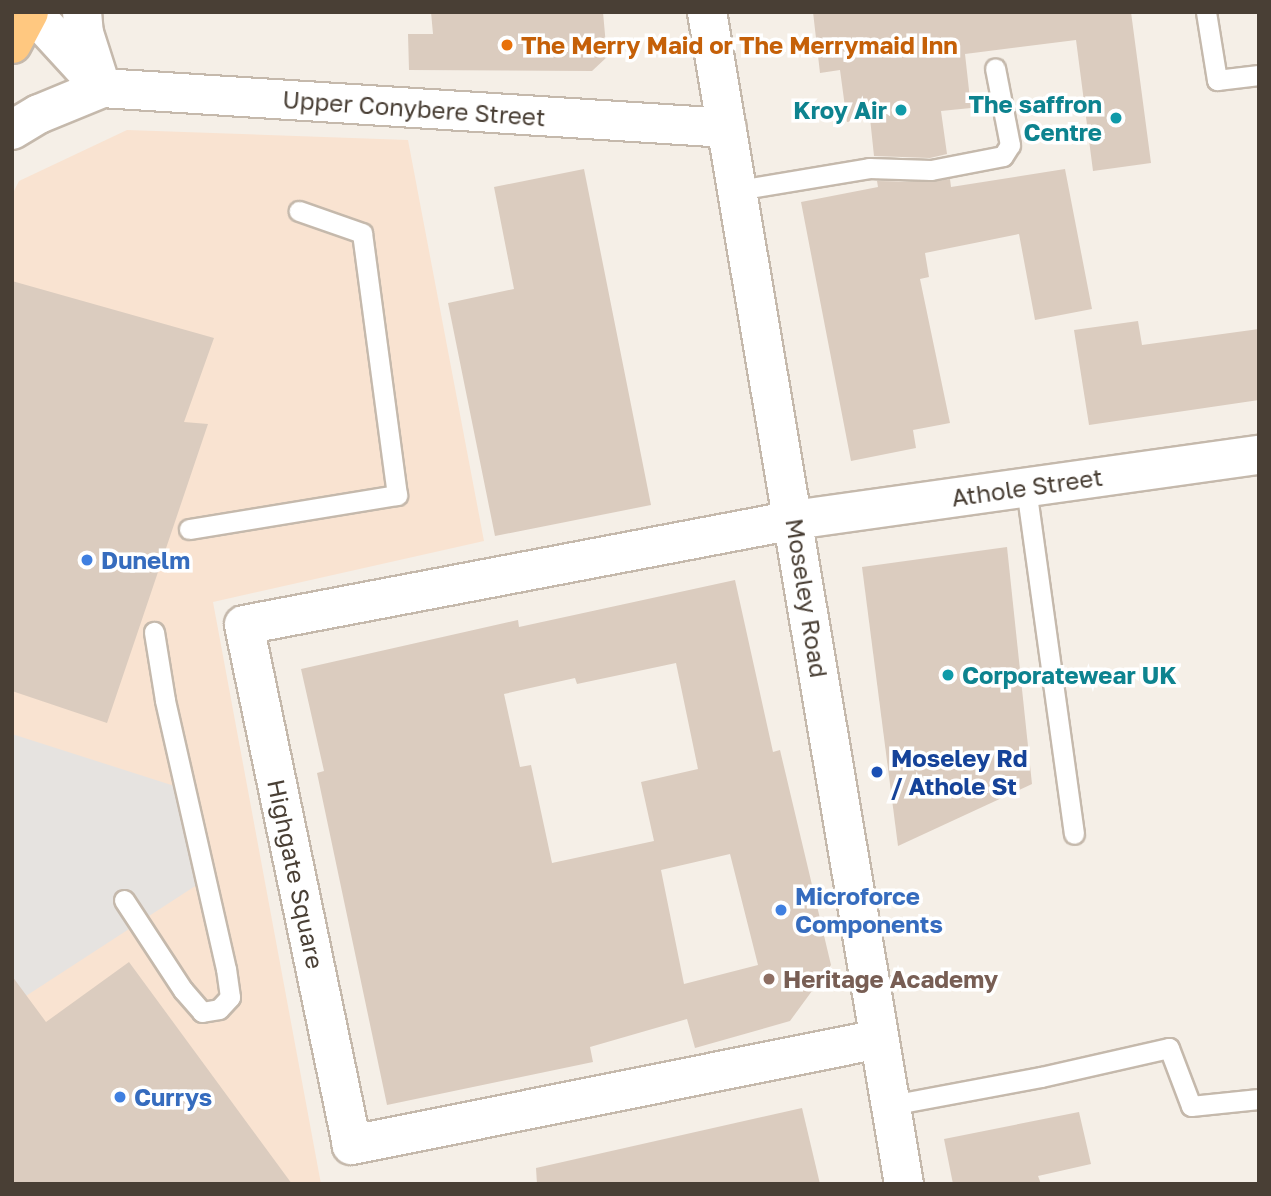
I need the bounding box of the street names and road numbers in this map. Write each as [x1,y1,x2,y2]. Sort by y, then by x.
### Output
street label: Upper Conybere Street [282,84,546,132]
street label: Athole Street [950,462,1104,512]
street label: Moseley Road [780,516,834,680]
street label: Highgate Square [262,777,330,971]

